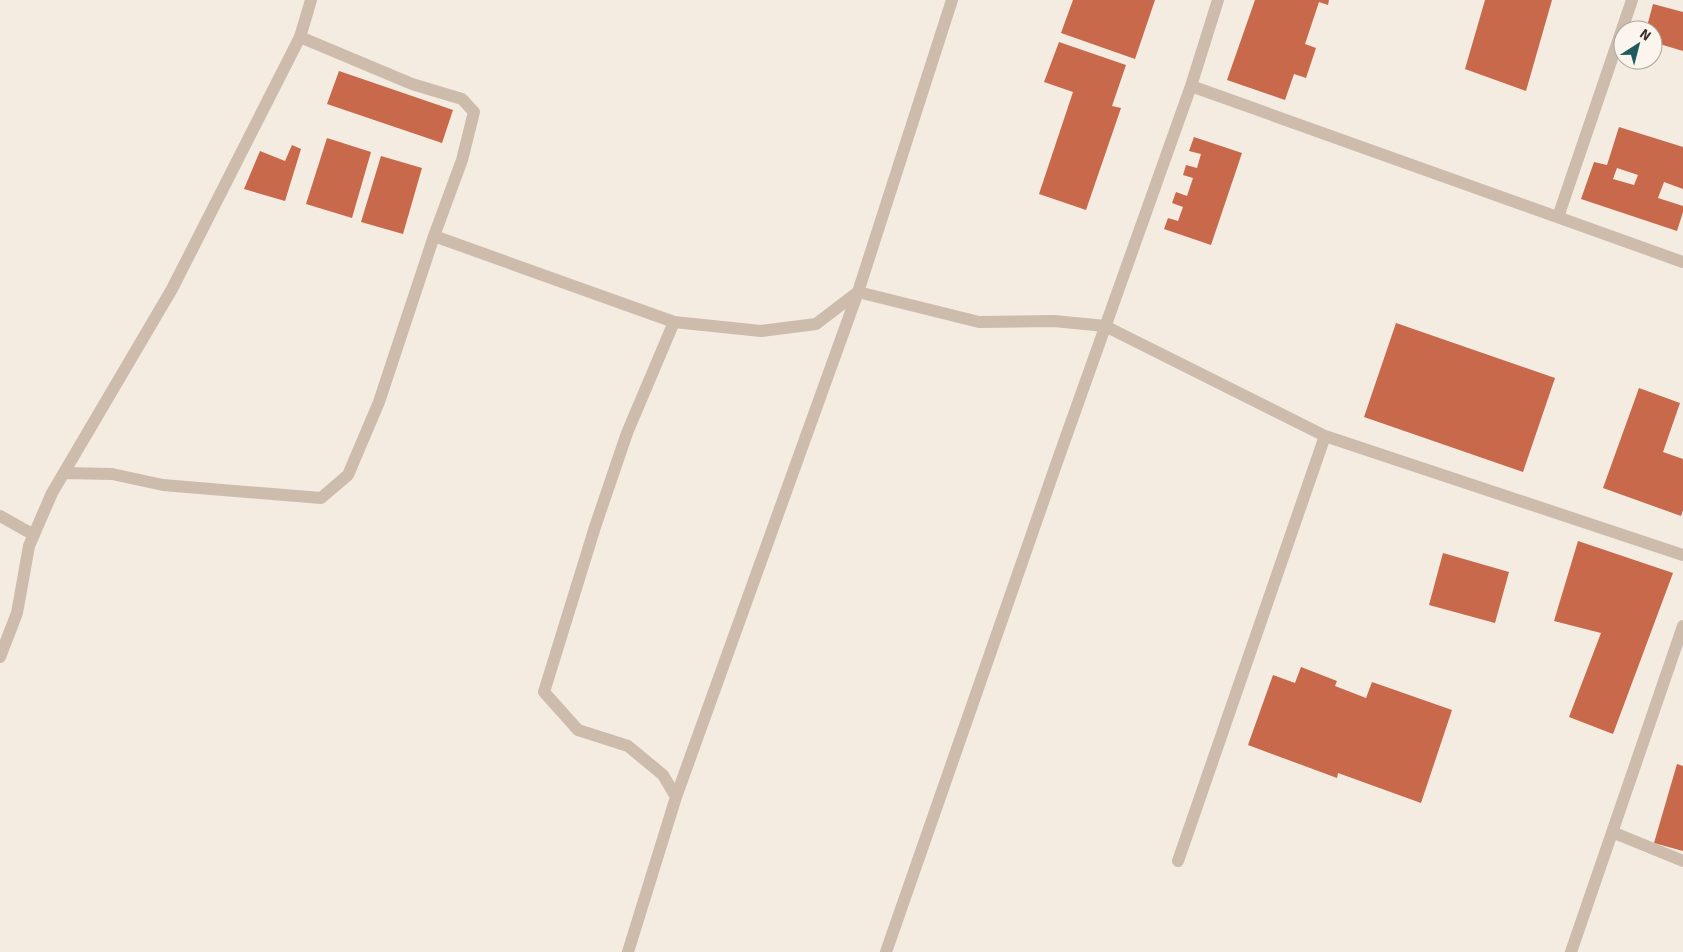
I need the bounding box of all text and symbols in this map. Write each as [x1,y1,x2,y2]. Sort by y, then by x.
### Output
north arrow [1613,20,1663,70]
text: N [1636,25,1654,45]

